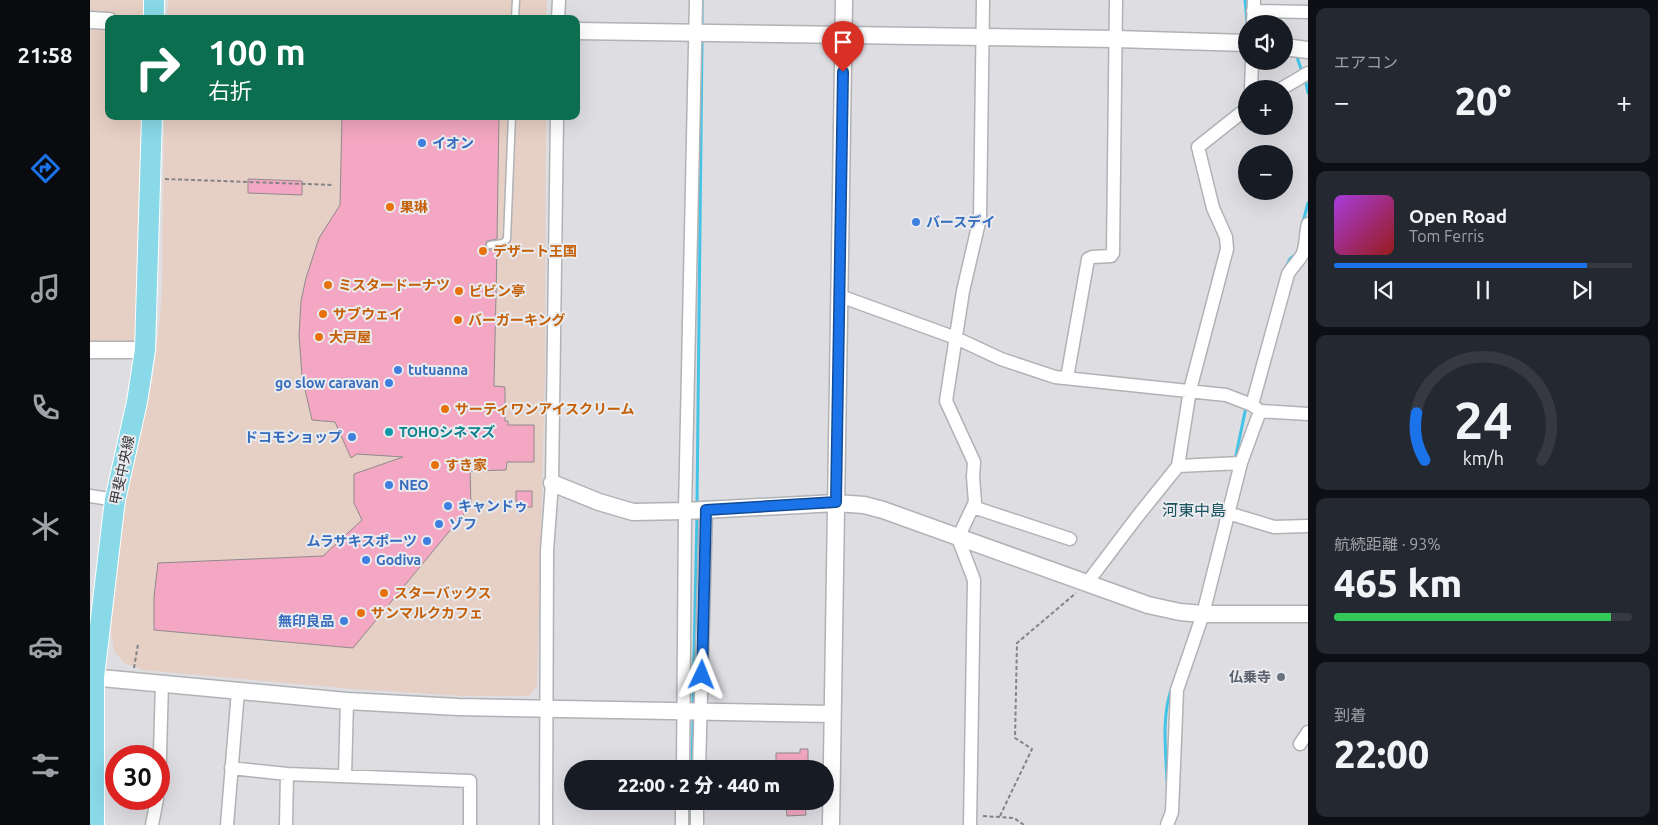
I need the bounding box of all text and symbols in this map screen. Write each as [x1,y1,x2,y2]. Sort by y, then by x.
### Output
map controls [1238,15,1293,200]
button: sound [1238,15,1293,70]
pin [822,21,864,72]
icon: arrive [829,28,857,56]
text: 100 m [208,32,306,72]
icon: right [125,35,190,100]
text: 21:58 [17,42,73,67]
text: エアコン [1334,53,1398,71]
text: 右折 [208,78,252,103]
button: + [1238,80,1293,135]
text: 20° [1455,80,1511,122]
text: − [1334,86,1350,117]
text: + [1616,86,1632,117]
place label: イオン [432,135,474,151]
marker: イオン [416,137,428,149]
button: − [1238,145,1293,200]
icon: directions [28,151,63,186]
place label: 果琳 [400,199,428,215]
marker: 果琳 [384,201,396,213]
text: Open Road [1409,205,1507,227]
place label: バースデイ [926,214,995,230]
marker: バースデイ [910,216,922,228]
text: Tom Ferris [1409,227,1484,245]
place label: デザート王国 [493,243,577,259]
marker: デザート王国 [477,245,489,257]
icon: music [28,271,63,306]
icon: previous [1370,276,1398,304]
icon: pause [1469,276,1497,304]
icon: next [1568,276,1596,304]
place label: ミスタードーナツ [338,277,450,293]
marker: ミスタードーナツ [322,279,334,291]
place label: ビビン亭 [469,283,525,299]
marker: ビビン亭 [453,285,465,297]
place label: サブウェイ [333,306,403,322]
marker: サブウェイ [317,308,329,320]
place label: バーガーキング [468,312,566,328]
marker: バーガーキング [452,314,464,326]
place label: 大戸屋 [329,329,371,345]
marker: 大戸屋 [313,331,325,343]
place label: tutuanna [408,362,468,378]
marker: tutuanna [392,364,404,376]
place label: go slow caravan [275,375,379,391]
marker: go slow caravan [383,377,395,389]
icon: phone [28,390,63,425]
text: 24 [1454,391,1512,449]
place label: サーティワンアイスクリーム [455,401,635,417]
marker: サーティワンアイスクリーム [439,403,451,415]
place label: TOHOシネマズ [399,424,495,440]
marker: TOHOシネマズ [383,426,395,438]
place label: ドコモショップ [244,429,342,445]
marker: ドコモショップ [346,431,358,443]
street label: 甲斐中央線 [107,434,137,506]
text: km/h [1462,448,1504,468]
place label: すき家 [445,457,487,473]
marker: すき家 [429,459,441,471]
place label: NEO [399,477,429,493]
marker: NEO [383,479,395,491]
place label: キャンドゥ [458,498,528,514]
marker: キャンドゥ [442,500,454,512]
district label: 河東中島 [1162,501,1226,519]
icon: climate [28,509,63,544]
place label: ゾフ [449,516,477,532]
marker: ゾフ [433,518,445,530]
place label: ムラサキスポーツ [306,533,417,549]
marker: ムラサキスポーツ [421,535,433,547]
text: 航続距離 · 93% [1334,535,1441,553]
place label: Godiva [376,552,421,568]
marker: Godiva [360,554,372,566]
text: 465 km [1334,562,1462,604]
place label: スターバックス [394,585,491,601]
marker: スターバックス [378,587,390,599]
place label: サンマルクカフェ [371,605,483,621]
marker: サンマルクカフェ [355,607,367,619]
place label: 無印良品 [278,613,334,629]
marker: 無印良品 [338,615,350,627]
icon: car [28,629,63,664]
position arrow [675,648,727,700]
place label: 仏乗寺 [1229,669,1271,685]
marker: 仏乗寺 [1275,671,1287,683]
text: 到着 [1334,706,1366,724]
text: 22:00 [1334,733,1429,775]
speed limit sign: 30 [105,745,170,810]
icon: filters [28,748,63,783]
text: 22:00 · 2 分 · 440 m [618,774,780,796]

